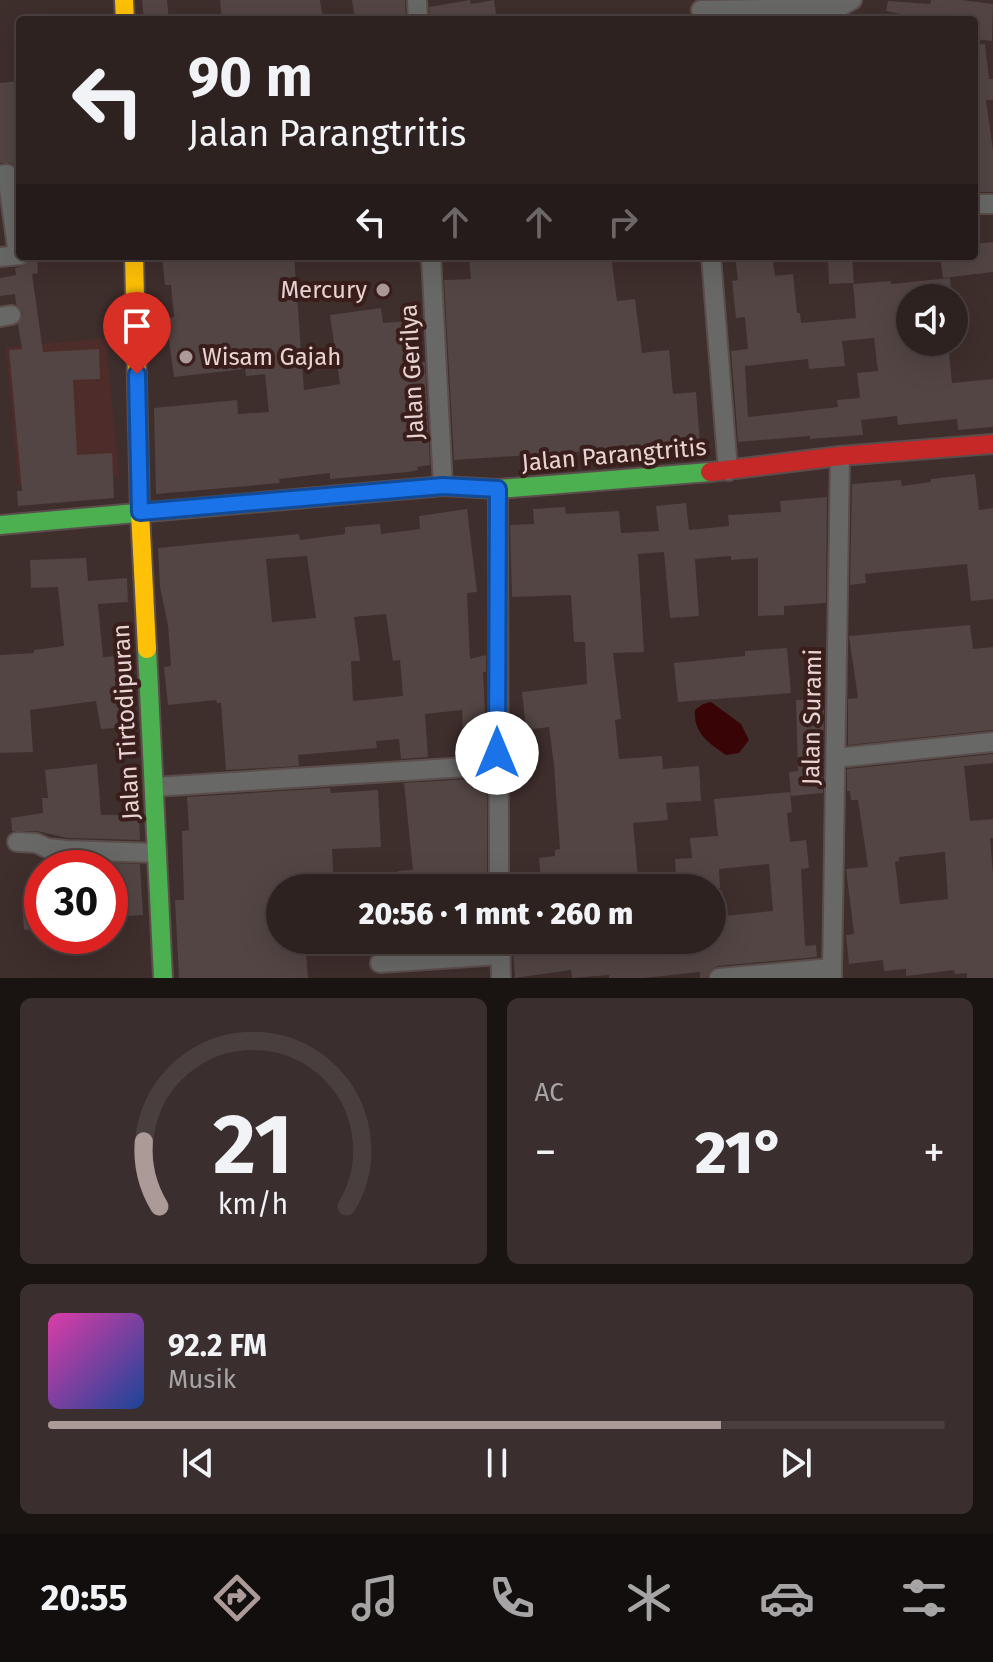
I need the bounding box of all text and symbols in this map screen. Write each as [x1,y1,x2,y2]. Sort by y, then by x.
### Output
text: 90 m [188,44,313,111]
icon: left [56,48,160,152]
text: Jalan Parangtritis [188,112,466,156]
icon: left [349,200,393,244]
icon: ahead [433,200,477,244]
icon: ahead [517,200,561,244]
icon: right [601,200,645,244]
place label: Mercury [280,276,367,304]
marker: Mercury [374,281,392,299]
map controls [896,284,968,356]
button: sound [896,284,968,356]
pin [103,292,171,374]
street label: Jalan Gerilya [394,303,430,441]
icon: arrive [115,304,159,348]
place label: Wisam Gajah [202,343,341,371]
marker: Wisam Gajah [177,348,195,366]
street label: Jalan Parangtritis [520,433,708,477]
street label: Jalan Tirtodipuran [107,623,145,821]
street label: Jalan Surami [797,649,827,785]
position arrow [455,711,539,795]
speed limit sign: 30 [24,850,128,954]
text: 20:56 · 1 mnt · 260 m [359,896,633,932]
text: AC [535,1077,564,1108]
text: 21 [213,1095,293,1195]
text: 21° [695,1117,785,1189]
text: − [535,1126,557,1179]
text: + [923,1126,945,1179]
text: km/h [218,1187,289,1222]
text: 92.2 FM [168,1328,267,1364]
text: Musik [168,1364,236,1395]
icon: previous [176,1441,220,1485]
icon: pause [475,1441,519,1485]
icon: next [774,1441,818,1485]
icon: directions [209,1570,265,1626]
icon: music [347,1570,403,1626]
icon: phone [484,1570,540,1626]
icon: climate [621,1570,677,1626]
icon: car [759,1570,815,1626]
icon: filters [896,1570,952,1626]
text: 20:55 [41,1576,128,1620]

